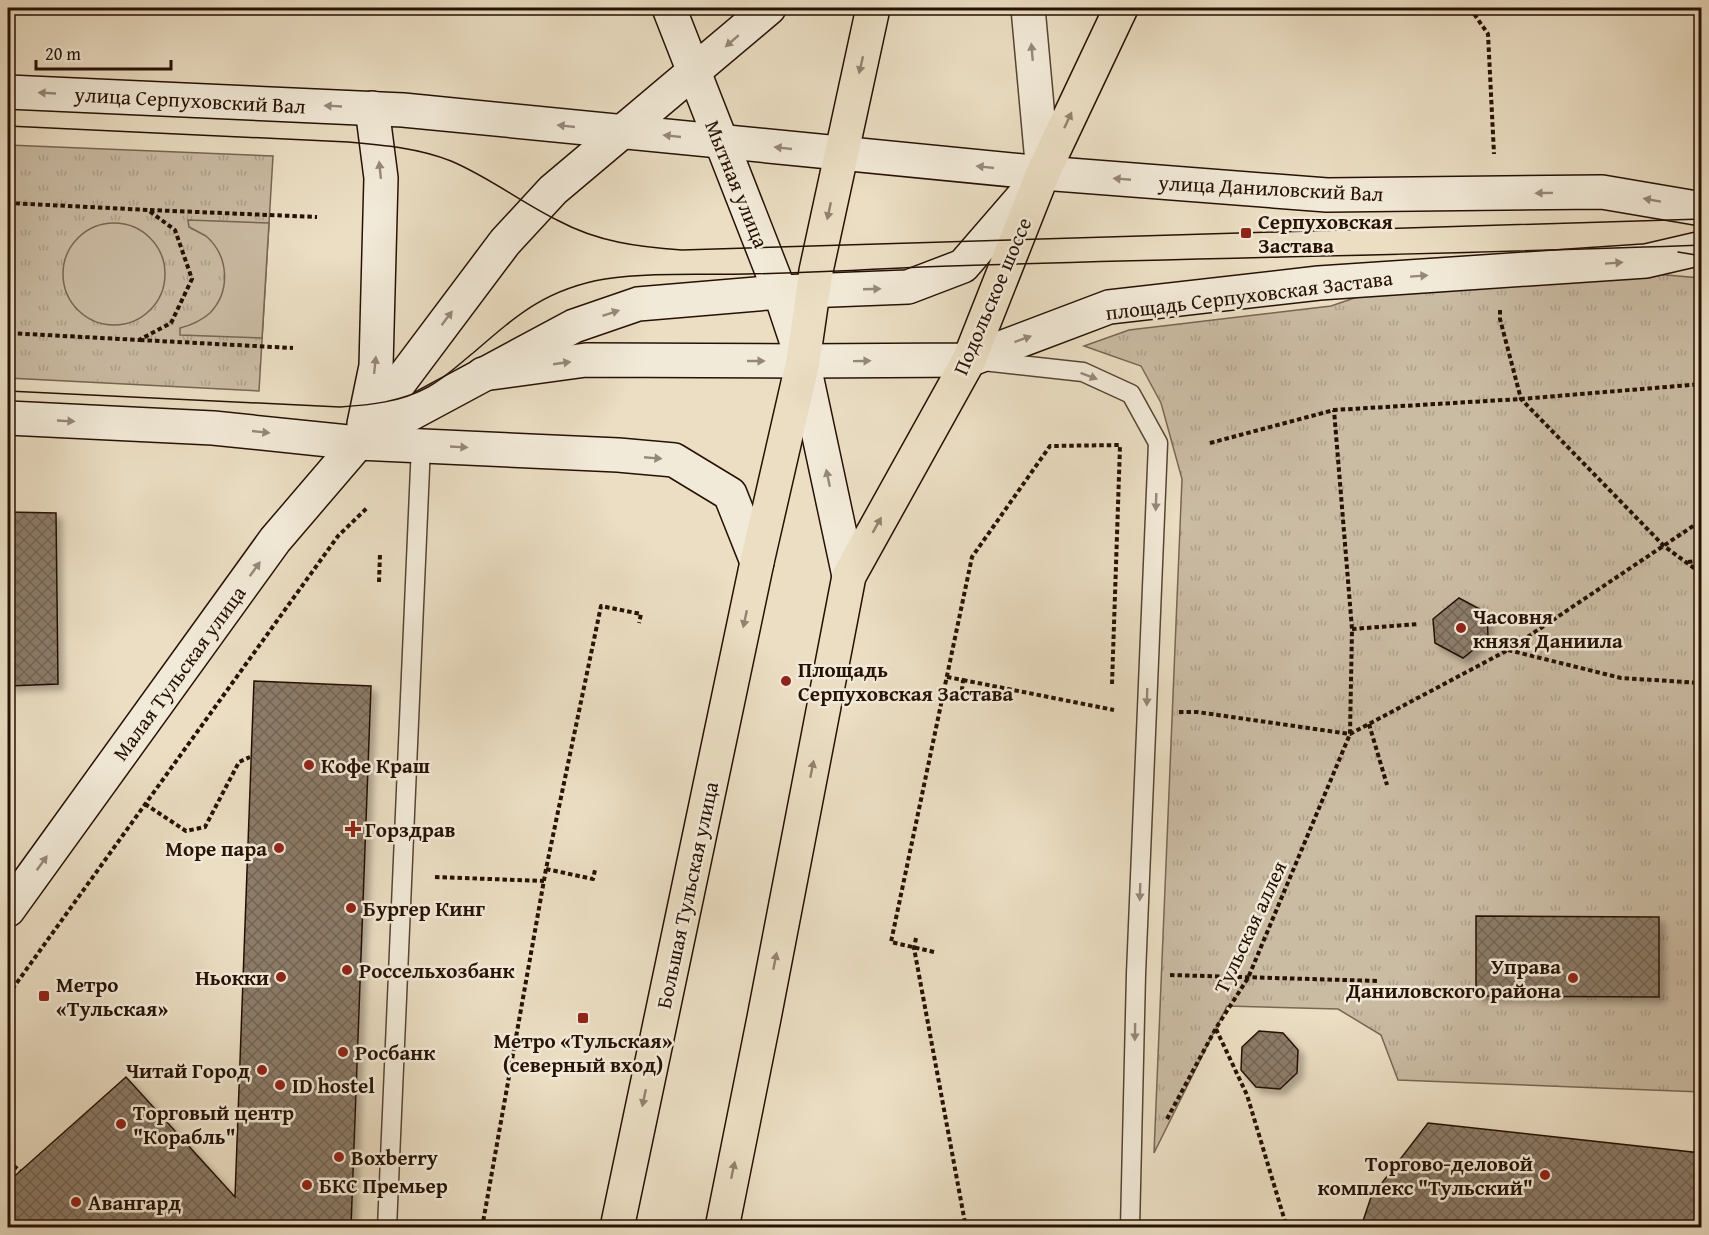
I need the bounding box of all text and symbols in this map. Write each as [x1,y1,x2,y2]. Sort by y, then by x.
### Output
scale bar [36,33,171,71]
one-way arrow [725,34,740,47]
text: 20 m [45,40,81,67]
one-way arrow [1027,42,1037,61]
one-way arrow [856,56,865,75]
street label: улица Серпуховский Вал [73,78,307,122]
one-way arrow [37,89,56,98]
one-way arrow [324,102,343,111]
one-way arrow [1063,112,1072,129]
street label: Мытная улица [697,115,777,253]
one-way arrow [556,121,575,131]
one-way arrow [663,131,682,141]
one-way arrow [773,143,792,152]
one-way arrow [375,161,385,180]
one-way arrow [975,162,994,172]
street label: улица Даниловский Вал [1157,167,1385,209]
one-way arrow [1112,174,1131,184]
one-way arrow [1534,188,1553,198]
one-way arrow [1642,196,1661,205]
one-way arrow [824,201,833,220]
place label: Серпуховская Застава [1258,206,1393,261]
street label: Подольское шоссе [945,212,1039,380]
marker: Серпуховская Застава [1239,226,1253,240]
one-way arrow [1605,259,1624,268]
street label: площадь Серпуховская Застава [1104,262,1394,328]
one-way arrow [1410,271,1429,280]
one-way arrow [862,284,881,293]
one-way arrow [602,308,620,318]
one-way arrow [441,311,453,326]
one-way arrow [1015,334,1033,344]
one-way arrow [370,356,380,375]
one-way arrow [747,356,766,366]
one-way arrow [852,356,871,365]
one-way arrow [552,358,571,368]
one-way arrow [1080,371,1098,381]
one-way arrow [56,416,75,425]
one-way arrow [251,427,270,437]
one-way arrow [449,442,468,451]
one-way arrow [644,453,663,463]
one-way arrow [823,468,832,487]
one-way arrow [1151,492,1160,511]
one-way arrow [872,516,882,533]
one-way arrow [248,561,260,576]
street label: Малая Тульская улица [105,579,253,767]
place label: Часовня князя Даниила [1473,601,1623,656]
one-way arrow [740,610,750,629]
marker: Часовня князя Даниила [1454,621,1468,635]
place label: Площадь Серпуховская Застава [798,654,1014,709]
marker: Площадь Серпуховская Застава [779,674,793,688]
one-way arrow [1143,687,1152,706]
place label: Кофе Краш [321,750,430,781]
marker: Кофе Краш [302,758,316,772]
one-way arrow [808,760,817,779]
street label: Большая Тульская улица [648,779,726,1011]
place label: Горздрав [365,814,456,845]
marker: Горздрав [346,822,360,836]
place label: Море пара [165,833,267,864]
marker: Море пара [272,841,286,855]
one-way arrow [36,855,47,871]
street label: Тульская аллея [1206,855,1294,998]
one-way arrow [1135,882,1144,901]
place label: Бургер Кинг [363,893,485,924]
marker: Бургер Кинг [344,901,358,915]
one-way arrow [771,951,780,970]
place label: Управа Даниловского района [1345,951,1561,1006]
place label: Россельхозбанк [359,955,515,986]
place label: Ньокки [195,962,269,993]
marker: Россельхозбанк [340,963,354,977]
place label: Метро «Тульская» [56,969,168,1024]
marker: Ньокки [274,970,288,984]
marker: Управа Даниловского района [1566,971,1580,985]
marker: Метро «Тульская» [37,989,51,1003]
marker: Метро «Тульская» (северный вход) [576,1011,590,1025]
one-way arrow [1130,1023,1140,1042]
place label: Метро «Тульская» (северный вход) [493,1025,673,1080]
place label: Росбанк [355,1037,436,1068]
marker: Росбанк [336,1045,350,1059]
place label: Читай Город [126,1055,250,1086]
marker: Читай Город [255,1063,269,1077]
place label: ID hostel [292,1070,375,1101]
marker: ID hostel [273,1078,287,1092]
one-way arrow [639,1088,648,1107]
place label: Торговый центр "Корабль" [133,1097,294,1152]
marker: Торговый центр "Корабль" [114,1117,128,1131]
place label: Boxberry [351,1142,438,1173]
place label: Торгово-деловой комплекс "Тульский" [1318,1148,1533,1203]
marker: Boxberry [332,1150,346,1164]
one-way arrow [729,1160,738,1179]
marker: Торгово-деловой комплекс "Тульский" [1538,1168,1552,1182]
place label: БКС Премьер [319,1170,448,1201]
marker: БКС Премьер [300,1178,314,1192]
place label: Авангард [88,1187,181,1218]
marker: Авангард [69,1195,83,1209]

